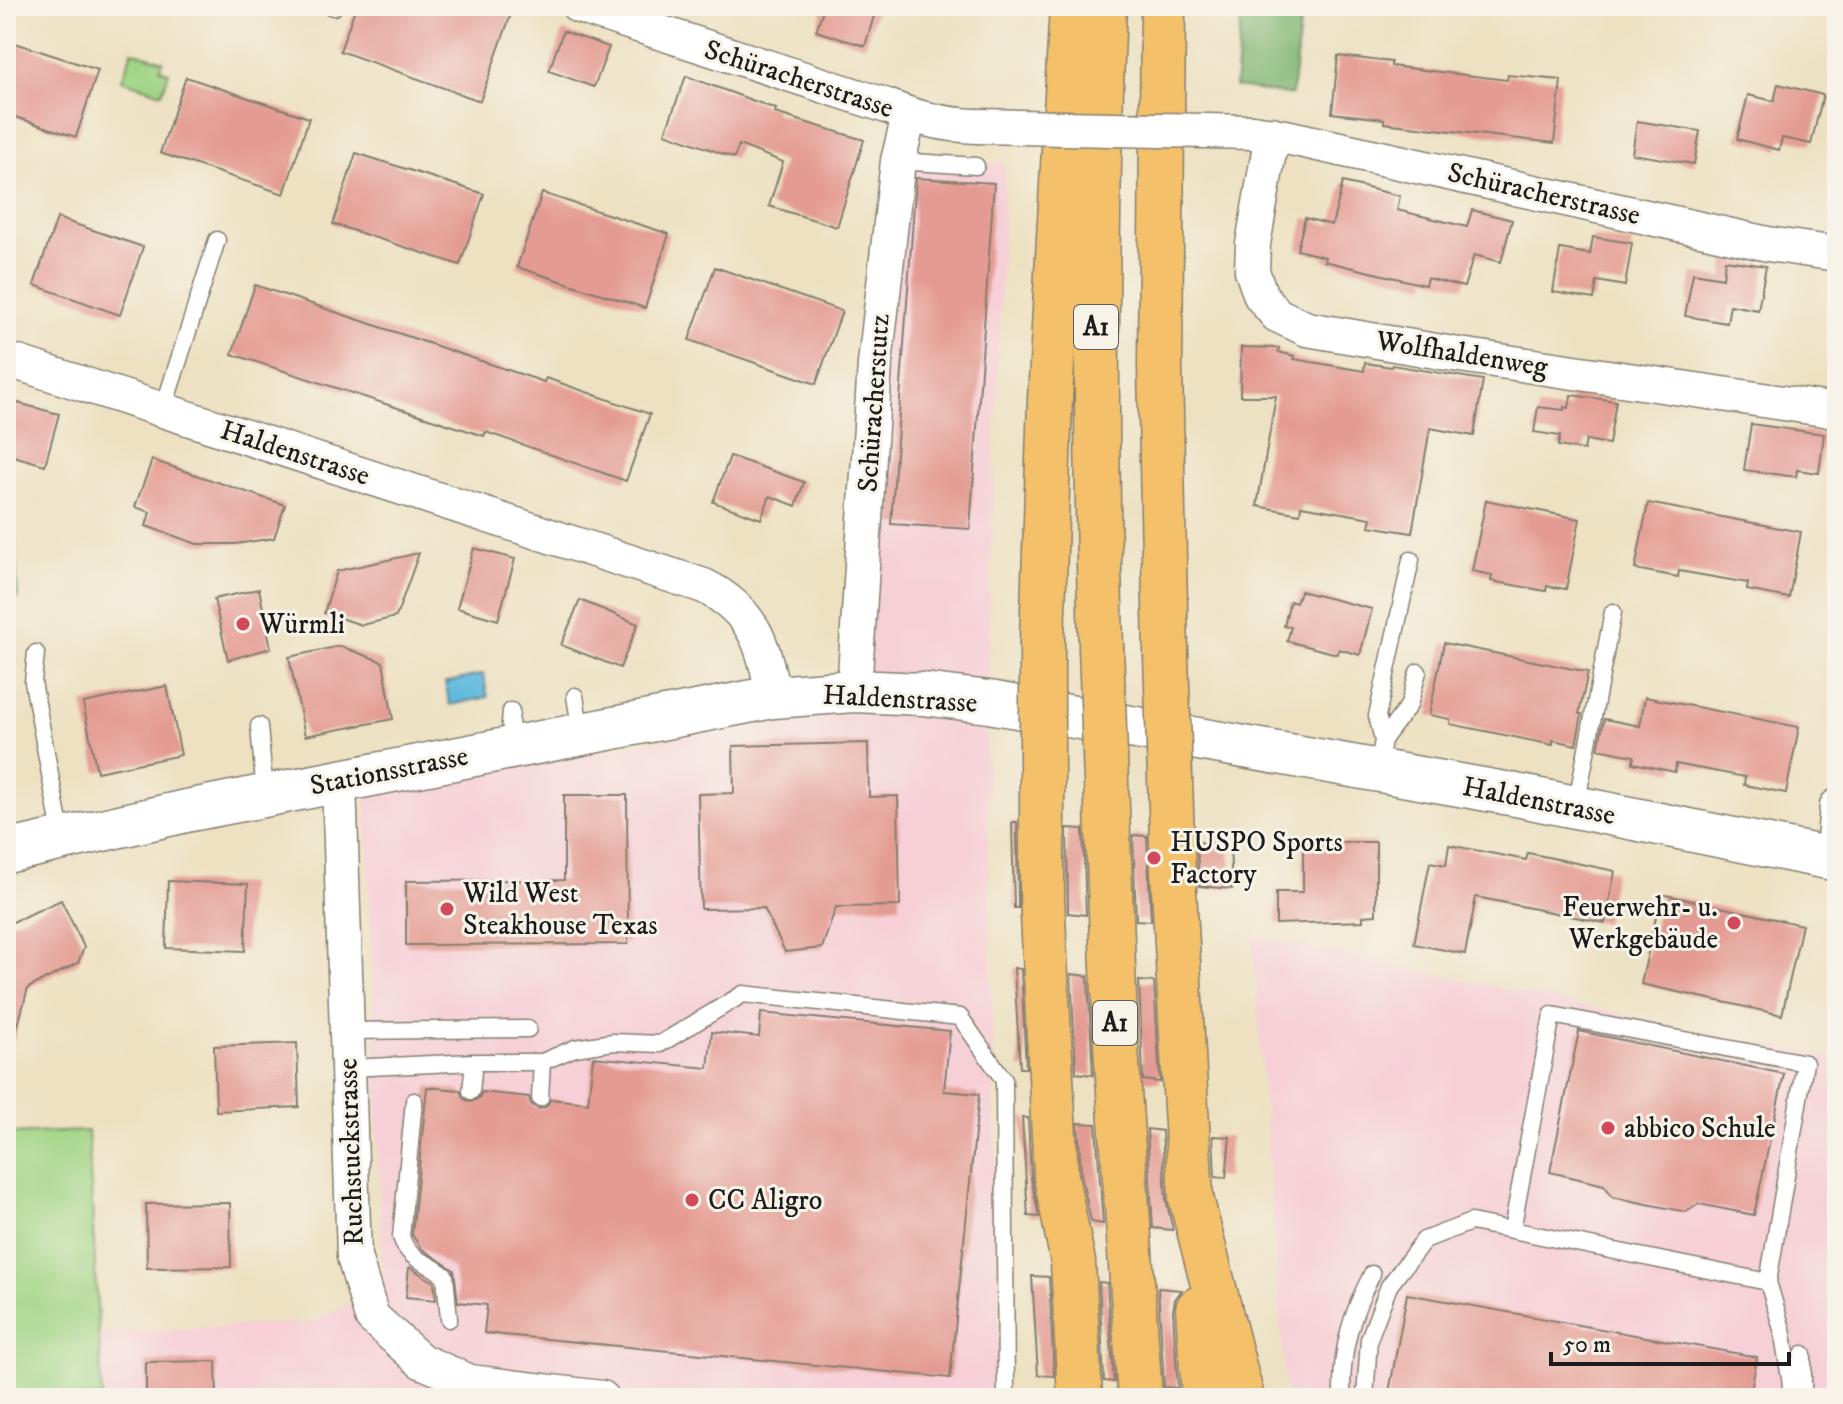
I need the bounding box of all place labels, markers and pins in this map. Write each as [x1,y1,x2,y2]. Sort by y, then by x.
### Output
place label: Würmli [258,607,345,642]
marker: Würmli [234,615,252,633]
place label: HUSPO Sports Factory [1170,825,1343,892]
marker: HUSPO Sports Factory [1145,849,1163,867]
place label: Wild West Steakhouse Texas [462,876,658,943]
place label: Feuerwehr- u. Werkgebäude [1562,890,1718,957]
marker: Wild West Steakhouse Texas [438,900,456,918]
marker: Feuerwehr- u. Werkgebäude [1725,914,1743,932]
place label: abbico Schule [1624,1111,1776,1146]
marker: abbico Schule [1599,1119,1617,1137]
place label: CC Aligro [708,1183,822,1218]
marker: CC Aligro [683,1191,701,1209]

